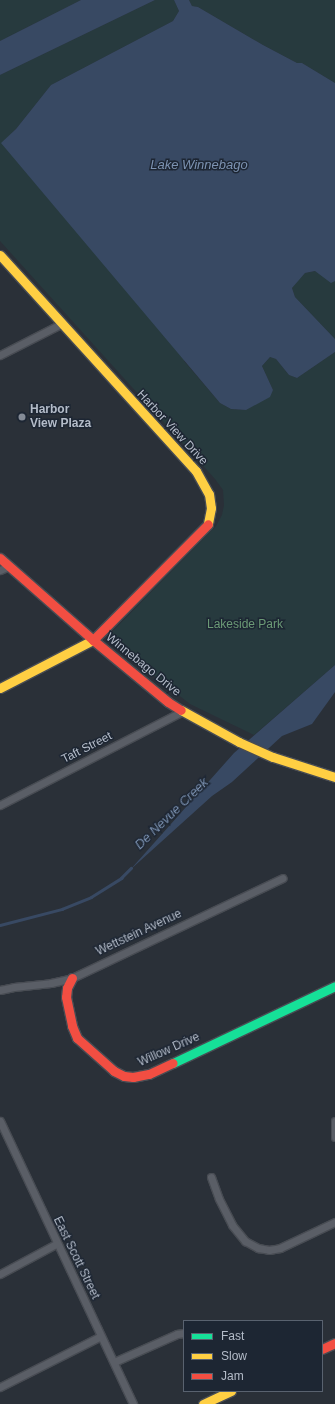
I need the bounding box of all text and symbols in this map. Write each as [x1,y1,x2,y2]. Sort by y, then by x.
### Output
water label: Lake Winnebago [150,157,248,173]
street label: Harbor View Drive [134,388,210,468]
place label: Harbor View Plaza [30,403,91,431]
marker: Harbor View Plaza [17,412,27,422]
park label: Lakeside Park [207,618,283,632]
street label: Winnebago Drive [103,630,183,700]
street label: Taft Street [59,729,115,767]
water label: De Nevue Creek [132,775,212,853]
street label: Wettstein Avenue [94,907,184,959]
street label: Willow Drive [136,1030,202,1070]
street label: East Scott Street [50,1214,102,1302]
legend [183,1320,323,1392]
text: Fast [221,1329,244,1343]
text: Slow [221,1349,247,1363]
text: Jam [221,1369,244,1383]

